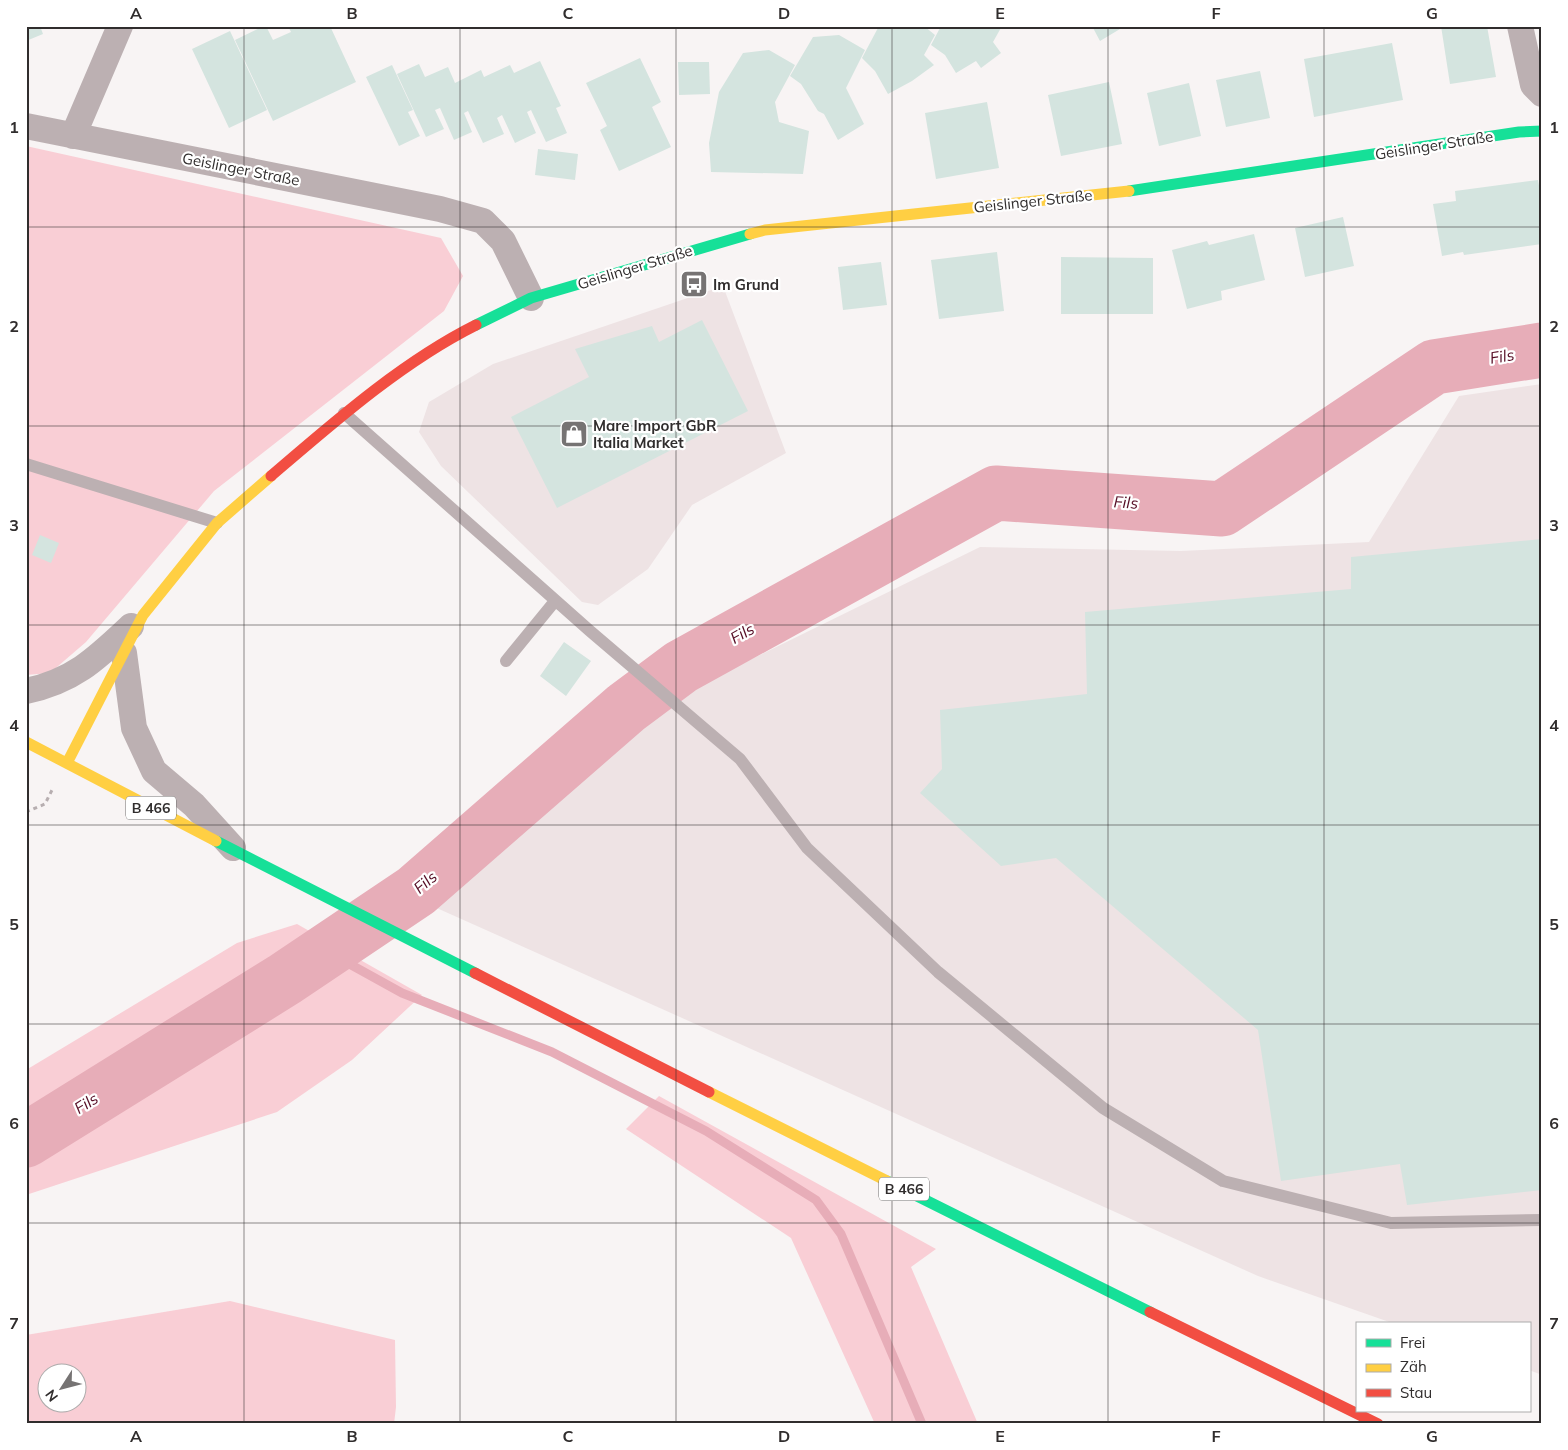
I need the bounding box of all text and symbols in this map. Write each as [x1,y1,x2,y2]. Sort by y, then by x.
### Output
text: A [130,3,142,23]
text: B [346,3,358,23]
text: C [563,3,574,23]
text: D [778,3,790,23]
text: E [995,3,1005,23]
text: F [1211,3,1221,23]
text: G [1426,3,1438,23]
text: 1 [9,117,19,137]
text: 1 [1549,117,1559,137]
street label: Geislinger Straße [1374,126,1494,164]
street label: Geislinger Straße [181,148,301,190]
street label: Geislinger Straße [973,185,1093,217]
street label: Geislinger Straße [575,240,695,294]
bus stop icon: Im Grund [679,269,709,299]
place label: Im Grund [713,275,779,294]
text: 2 [9,316,19,336]
text: 2 [1549,316,1559,336]
water label: Fils [1488,344,1516,368]
place label: Mare Import GbR Italia Market [593,416,717,452]
shop icon: Mare Import GbR Italia Market [559,419,589,449]
water label: Fils [1113,491,1139,513]
text: 3 [9,515,19,535]
text: 3 [1549,515,1559,535]
water label: Fils [726,618,758,648]
text: 4 [9,715,19,735]
text: 4 [1549,715,1559,735]
road number: B 466 [126,796,176,820]
water label: Fils [409,866,441,898]
text: 5 [9,914,19,934]
text: 5 [1549,914,1559,934]
water label: Fils [70,1088,102,1118]
text: 6 [9,1113,19,1133]
text: 6 [1549,1113,1559,1133]
road number: B 466 [879,1178,929,1200]
text: 7 [9,1313,19,1333]
text: 7 [1549,1313,1559,1333]
legend [1356,1322,1530,1412]
text: Frei [1400,1333,1425,1352]
text: Zäh [1400,1357,1427,1376]
north arrow [38,1362,88,1412]
text: Stau [1400,1383,1432,1402]
text: N [41,1386,62,1405]
text: A [130,1426,142,1446]
text: B [346,1426,358,1446]
text: C [563,1426,574,1446]
text: D [778,1426,790,1446]
text: E [995,1426,1005,1446]
text: F [1211,1426,1221,1446]
text: G [1426,1426,1438,1446]

